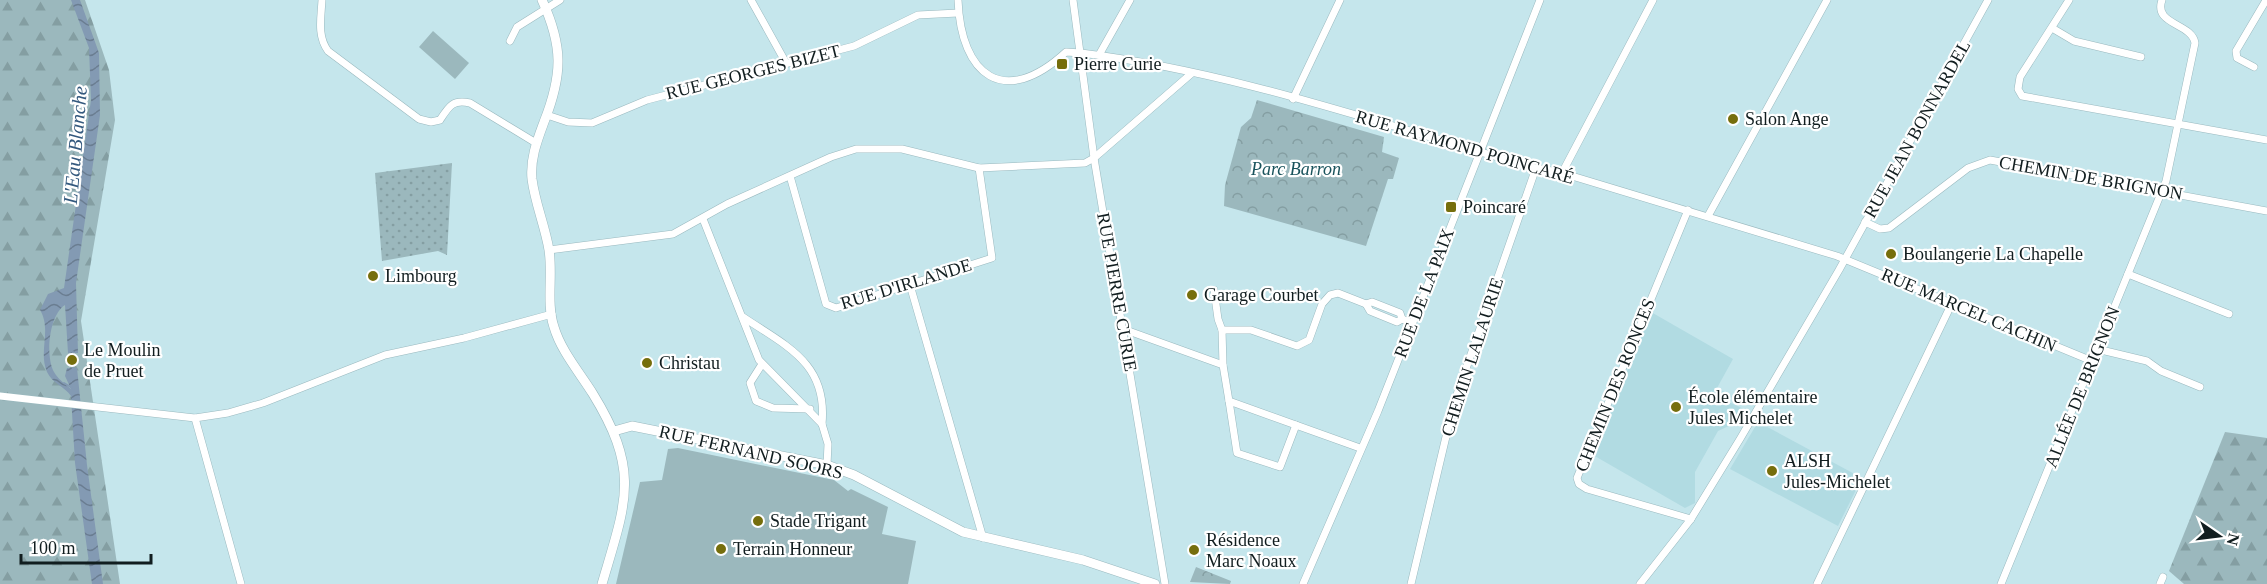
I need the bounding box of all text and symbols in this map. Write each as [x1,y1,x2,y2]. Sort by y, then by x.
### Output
street label: RUE JEAN BONNARDEL [1860,37,1974,221]
street label: RUE GEORGES BIZET [664,41,842,103]
place label: Pierre Curie [1074,54,1161,74]
marker: Pierre Curie [1055,57,1069,71]
water label: L'Eau Blanche [59,85,91,206]
street label: RUE RAYMOND POINCARÉ [1353,105,1577,188]
place label: Salon Ange [1745,109,1829,129]
marker: Salon Ange [1726,112,1740,126]
street label: CHEMIN DE BRIGNON [1998,152,2184,204]
park label: Parc Barron [1250,159,1341,179]
place label: Poincaré [1463,197,1526,217]
marker: Poincaré [1444,200,1458,214]
street label: RUE PIERRE CURIE [1093,211,1141,373]
street label: RUE DE LA PAIX [1390,226,1458,360]
place label: Boulangerie La Chapelle [1903,244,2083,264]
marker: Boulangerie La Chapelle [1884,247,1898,261]
street label: RUE D'IRLANDE [838,255,974,313]
street label: RUE MARCEL CACHIN [1878,264,2060,356]
place label: Limbourg [385,266,457,286]
marker: Limbourg [366,269,380,283]
street label: CHEMIN LALAURIE [1437,275,1507,439]
place label: Garage Courbet [1204,285,1318,305]
marker: Garage Courbet [1185,288,1199,302]
street label: CHEMIN DES RONCES [1571,295,1659,475]
street label: ALLÉE DE BRIGNON [2040,303,2123,470]
place label: Le Moulin de Pruet [84,340,161,381]
marker: Le Moulin de Pruet [65,353,79,367]
place label: Christau [659,353,720,373]
marker: Christau [640,356,654,370]
place label: École élémentaire Jules Michelet [1688,386,1817,428]
marker: École élémentaire Jules Michelet [1669,400,1683,414]
street label: RUE FERNAND SOORS [657,421,845,483]
place label: ALSH Jules-Michelet [1784,451,1890,492]
marker: ALSH Jules-Michelet [1765,464,1779,478]
north arrow [2189,506,2249,566]
place label: Stade Trigant [770,511,867,531]
marker: Stade Trigant [751,514,765,528]
scale bar [21,527,152,565]
place label: Résidence Marc Noaux [1206,530,1296,571]
text: N [2223,532,2243,548]
text: 100 m [30,538,76,558]
place label: Terrain Honneur [733,539,852,559]
marker: Terrain Honneur [714,542,728,556]
marker: Résidence Marc Noaux [1187,543,1201,557]

